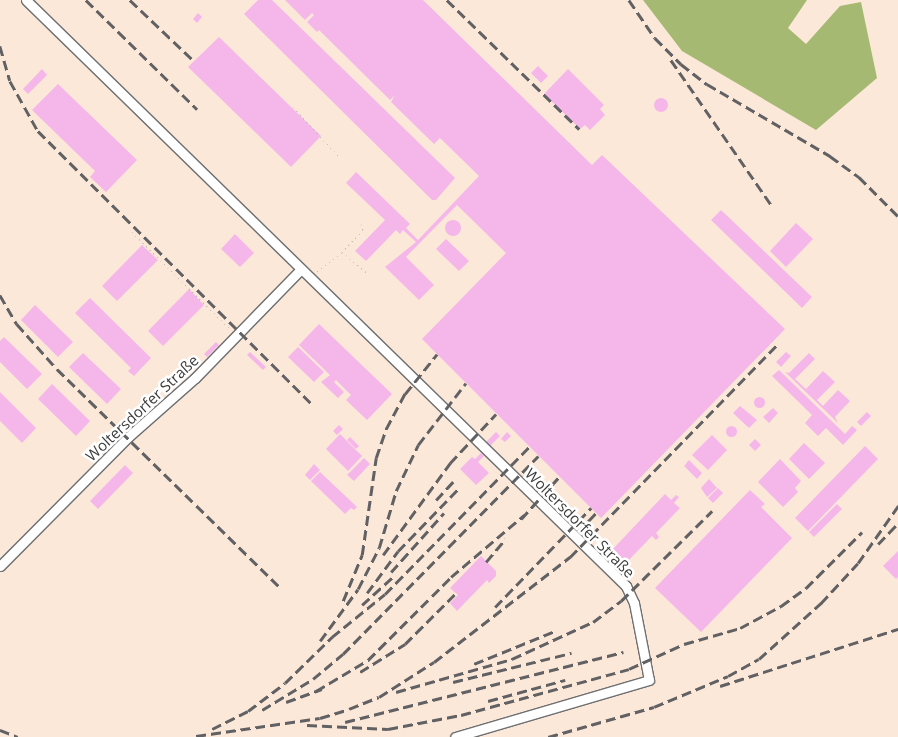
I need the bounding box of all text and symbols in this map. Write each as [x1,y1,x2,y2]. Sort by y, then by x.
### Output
street label: Woltersdorfer Straße [82,351,202,465]
street label: Woltersdorfer Straße [522,465,638,581]

